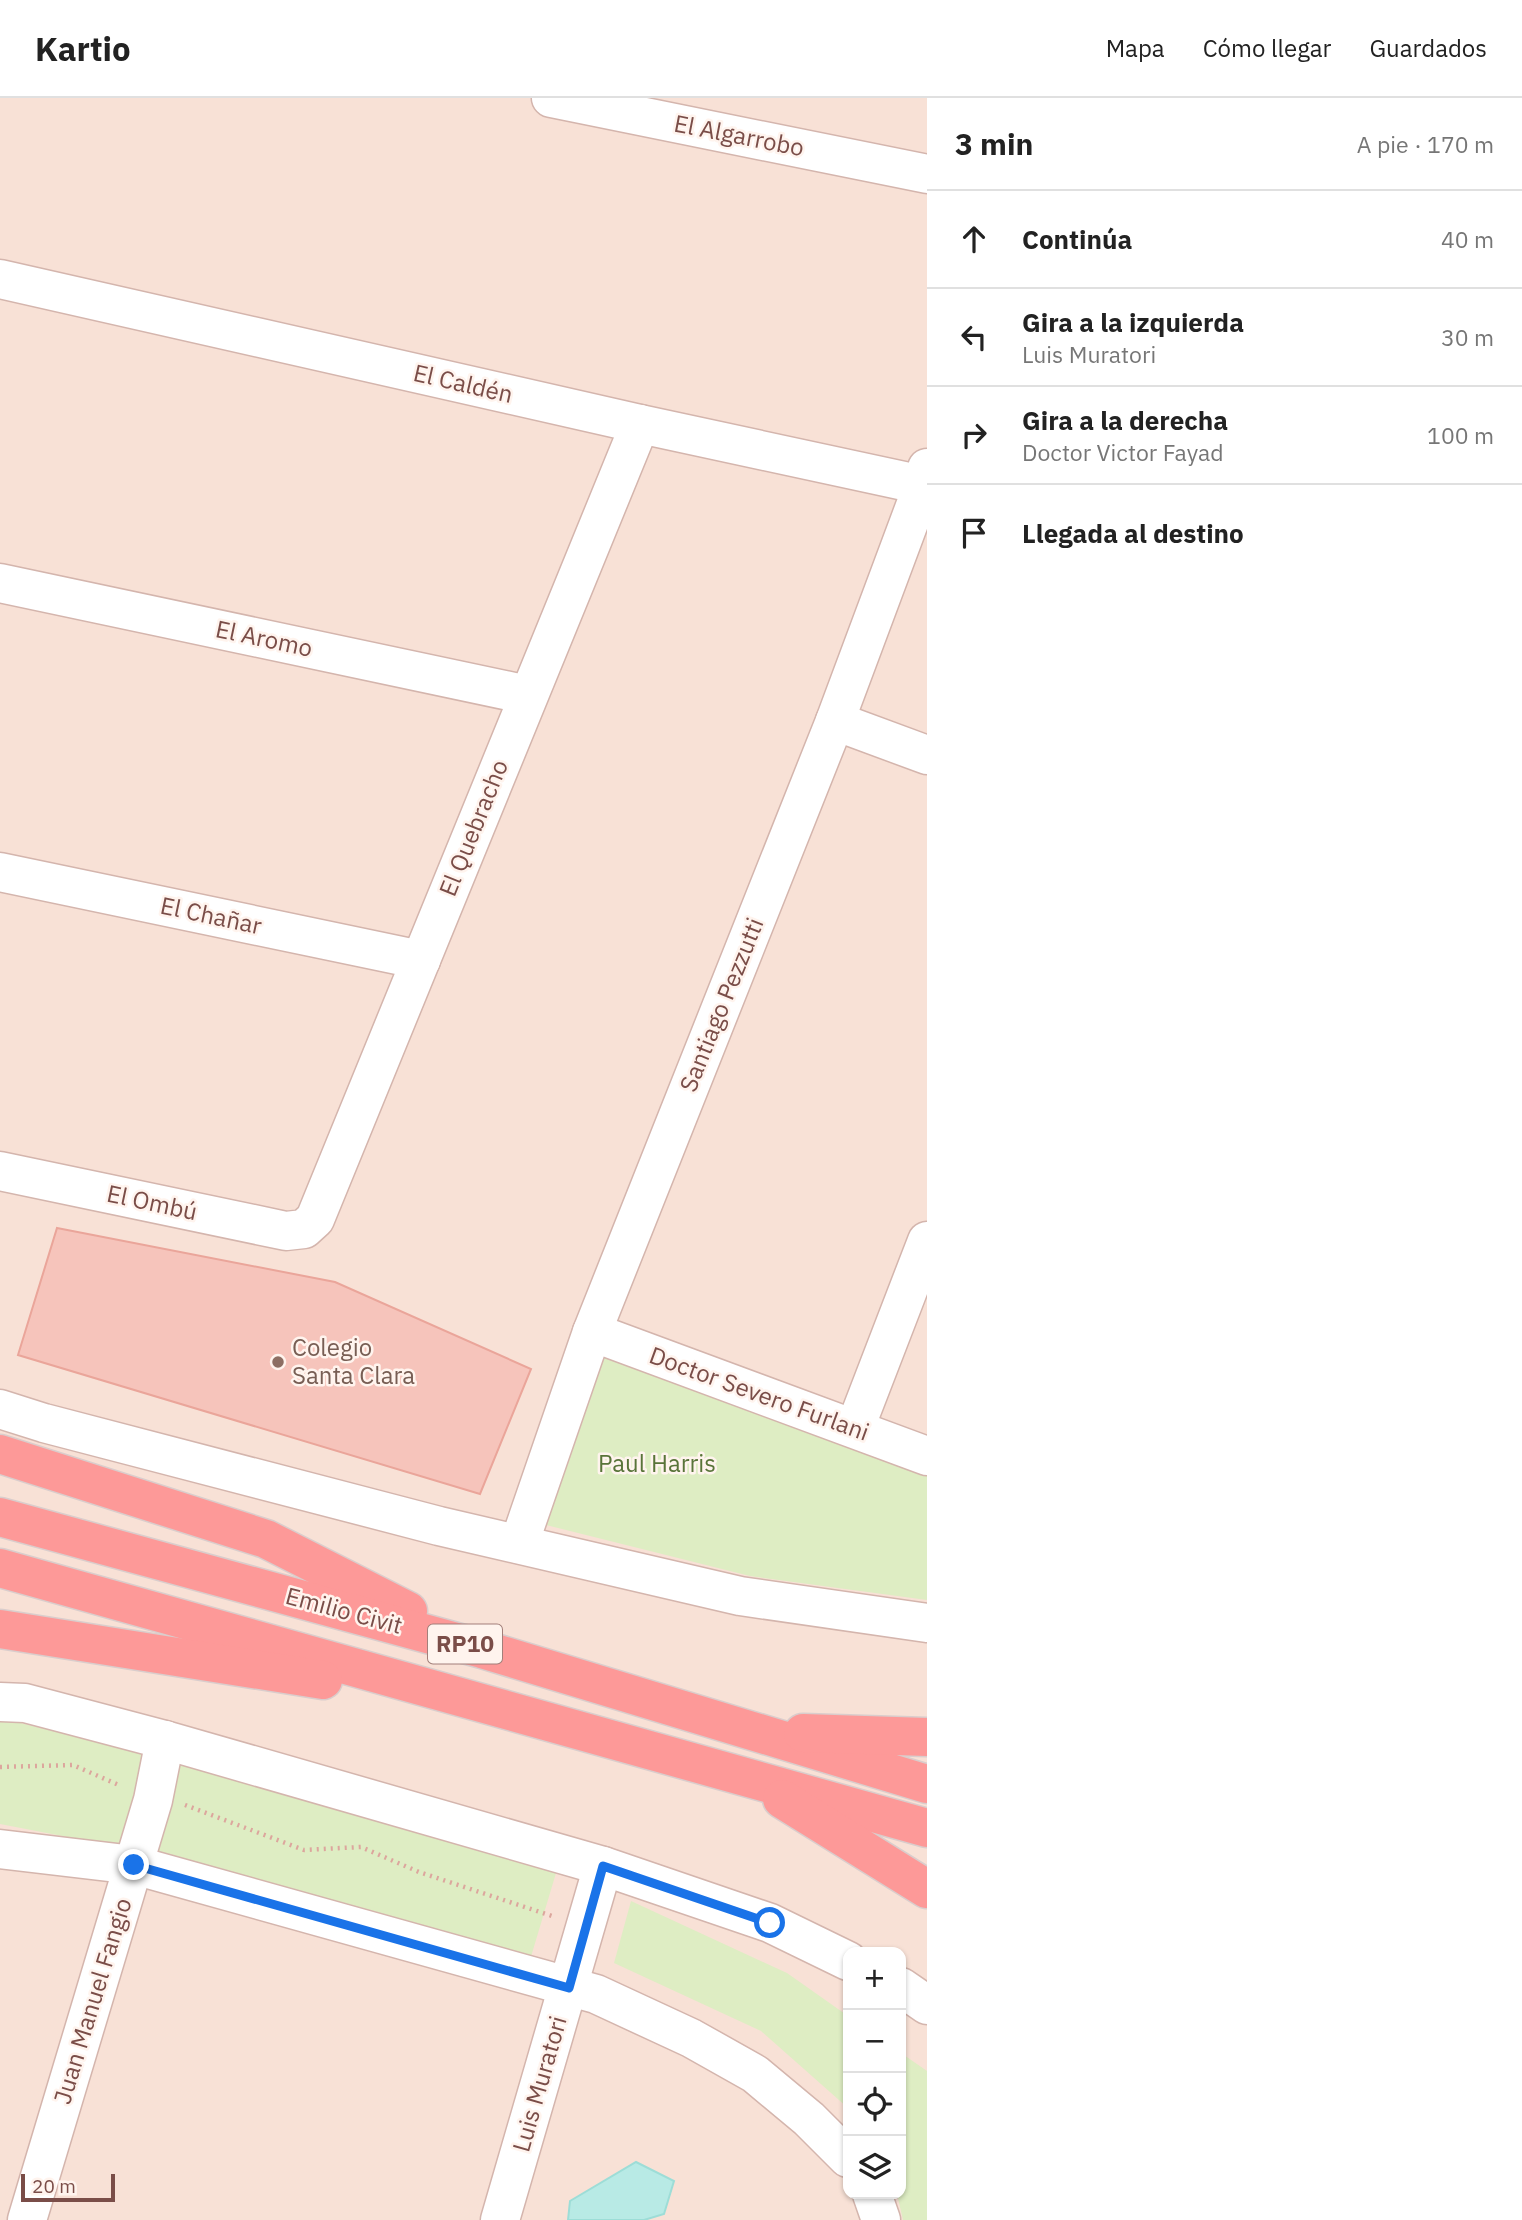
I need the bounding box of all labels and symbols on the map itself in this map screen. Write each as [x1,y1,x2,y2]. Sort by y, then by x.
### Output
street label: El Algarrobo [671,107,807,163]
street label: El Caldén [410,356,516,410]
street label: El Aromo [213,612,316,664]
street label: El Quebracho [431,755,515,901]
street label: El Chañar [158,889,265,941]
street label: Santiago Pezzutti [672,913,771,1096]
street label: El Ombú [104,1177,200,1227]
place label: Colegio Santa Clara [292,1331,415,1391]
street label: Doctor Severo Furlani [645,1338,874,1448]
marker: Colegio Santa Clara [270,1354,286,1370]
park label: Paul Harris [598,1447,716,1479]
street label: Emilio Civit [282,1579,406,1641]
road number: RP10 [428,1624,502,1664]
route end [118,1849,149,1880]
street label: Juan Manuel Fangio [45,1894,139,2108]
route start [754,1907,785,1938]
street label: Luis Muratori [504,2012,574,2155]
scale bar [21,2171,116,2203]

